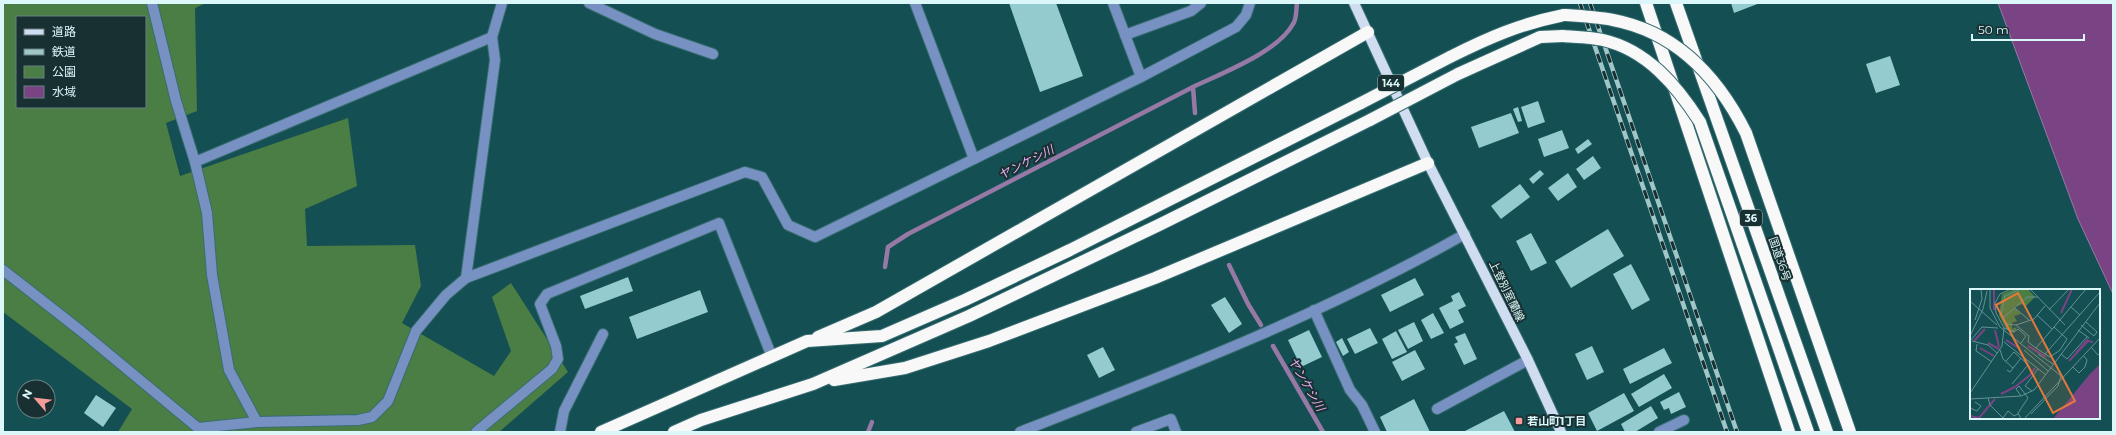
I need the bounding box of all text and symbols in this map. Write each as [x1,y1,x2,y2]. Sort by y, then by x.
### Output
legend [16,16,146,108]
scale bar [1972,16,2084,42]
text: 50 m [1978,22,2009,37]
text: 道路 [52,24,76,39]
text: 鉄道 [52,44,76,59]
text: 公園 [52,64,76,79]
road number: 144 [1378,75,1404,91]
text: 水域 [52,84,76,99]
water label: ヤンケシ川 [996,141,1058,182]
road number: 36 [1740,210,1762,226]
street label: 国道36号 [1766,235,1794,283]
street label: 上登別室蘭線 [1486,258,1528,324]
inset map [1970,289,2100,419]
water label: ヤンケシ川 [1286,354,1329,415]
north arrow [16,379,56,419]
text: N [19,387,35,402]
place label: 若山町1丁目 [1527,414,1586,428]
marker: 若山町1丁目 [1514,416,1524,426]

